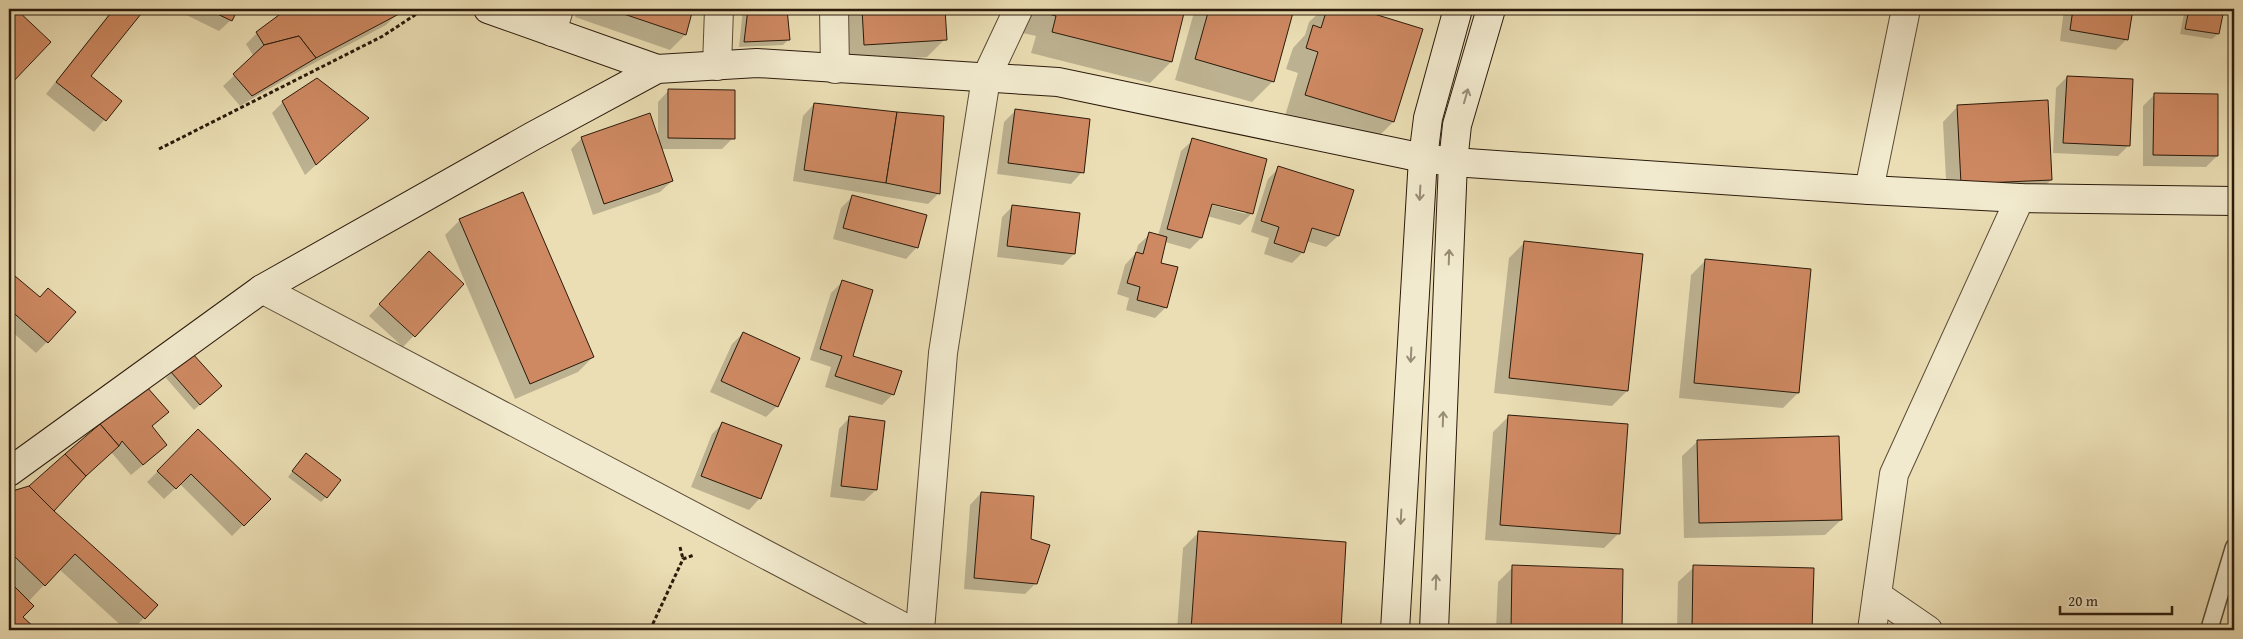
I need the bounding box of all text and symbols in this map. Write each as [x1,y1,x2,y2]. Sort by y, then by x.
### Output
one-way arrow [1461,88,1471,104]
one-way arrow [1416,185,1425,201]
one-way arrow [1445,249,1454,265]
one-way arrow [1406,347,1415,363]
one-way arrow [1438,411,1447,427]
one-way arrow [1397,509,1406,525]
one-way arrow [1432,574,1441,590]
scale bar [2060,584,2173,616]
text: 20 m [2068,590,2099,611]

